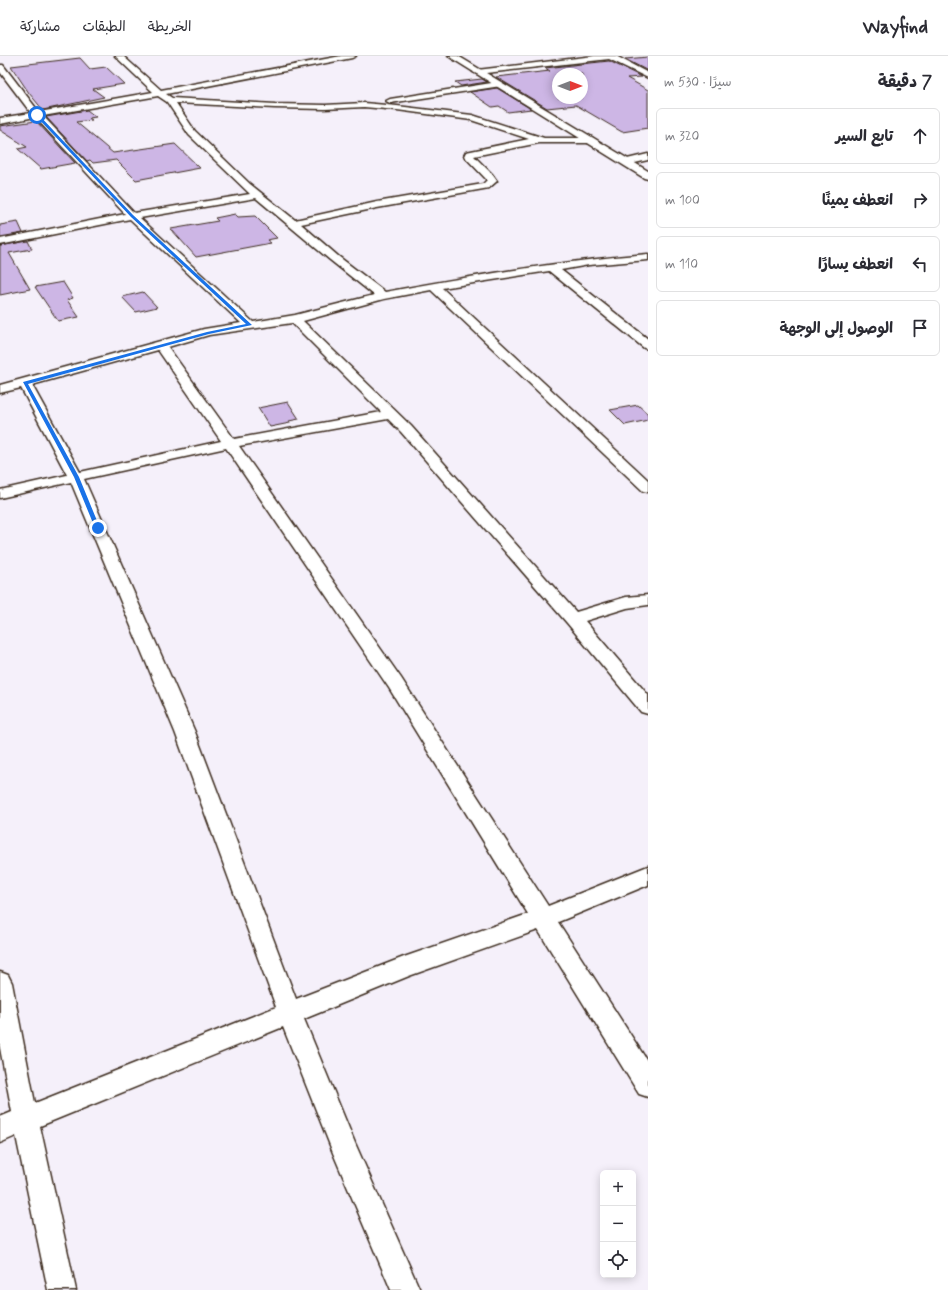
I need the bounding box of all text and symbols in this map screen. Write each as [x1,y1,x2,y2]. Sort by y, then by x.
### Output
text: Wayfind [863,15,928,40]
text: مشاركة [20,18,60,36]
text: الطبقات [82,18,126,36]
text: الخريطة [148,18,191,36]
north arrow [552,68,588,104]
text: 7 دقيقة [878,71,932,93]
text: سيرًا · 530 m [664,74,732,91]
route start [28,106,46,124]
icon: ahead [909,125,931,147]
text: تابع السير [835,127,893,147]
text: 320 m [665,128,699,145]
icon: right [909,189,931,211]
text: انعطف يمينًا [822,191,893,211]
text: 100 m [665,192,700,209]
icon: left [909,253,931,275]
text: انعطف يسارًا [818,255,893,275]
text: 110 m [665,256,698,273]
icon: arrive [909,317,931,339]
text: الوصول إلى الوجهة [779,319,893,339]
route end [89,519,107,537]
map controls [600,1170,636,1278]
button: + [600,1170,636,1206]
button: − [600,1206,636,1242]
button: locate [600,1242,636,1278]

